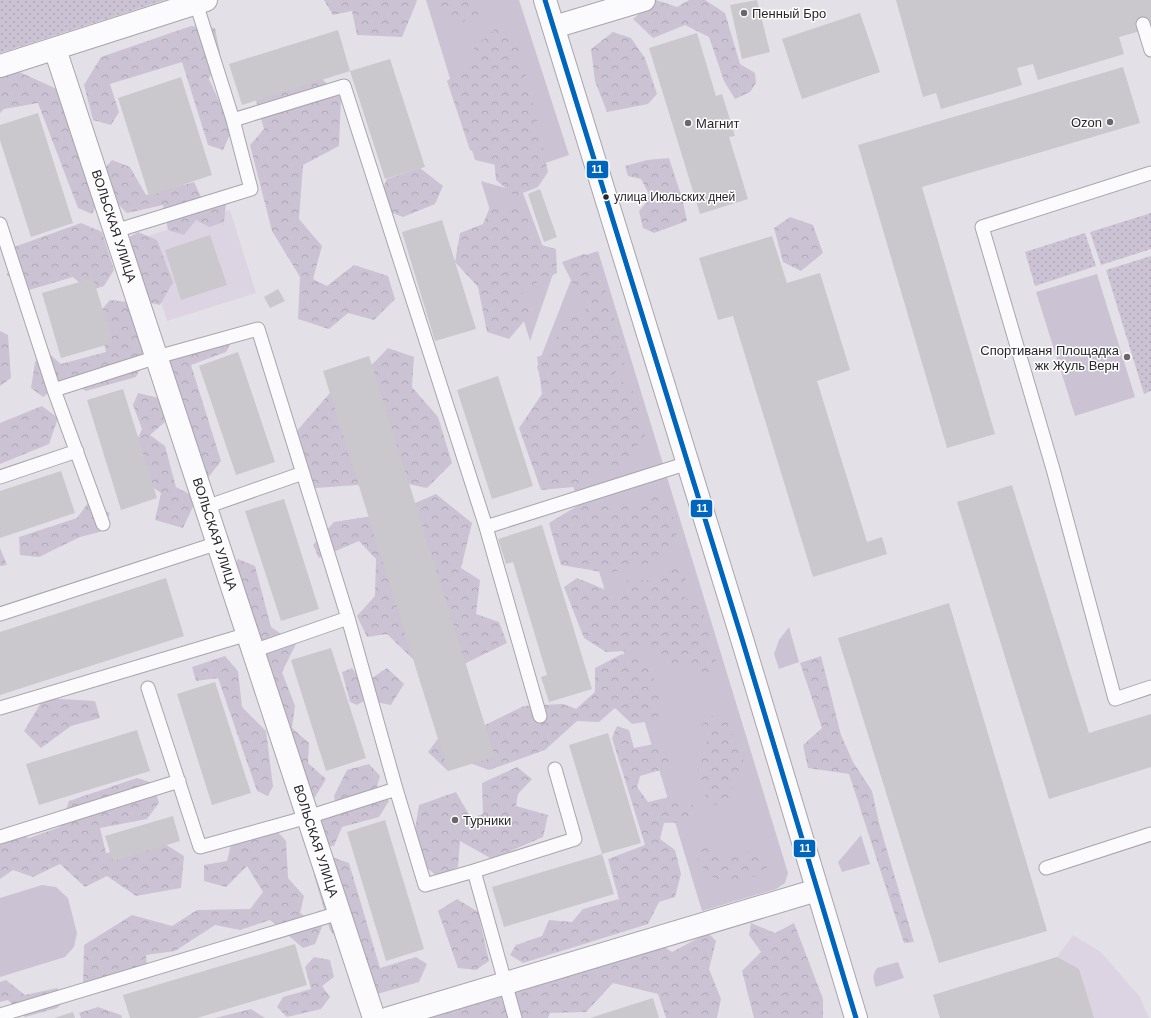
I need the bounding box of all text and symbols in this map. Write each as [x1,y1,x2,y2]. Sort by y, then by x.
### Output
place label: Пенный Бро [752,6,826,21]
marker: Пенный Бро [739,8,749,18]
place label: Ozon [1071,115,1102,130]
place label: Магнит [696,116,739,131]
marker: Ozon [1105,117,1115,127]
marker: Магнит [683,118,693,128]
line badge: 11 [586,160,609,179]
text: 11 [591,163,603,175]
street label: ВОЛЬСКАЯ УЛИЦА [89,168,139,285]
place label: улица Июльских дней [614,190,735,204]
marker: улица Июльских дней [601,192,611,202]
place label: Спортиваня Площадка жк Жуль Верн [980,343,1120,373]
marker: Спортиваня Площадка жк Жуль Верн [1122,352,1132,362]
street label: ВОЛЬСКАЯ УЛИЦА [190,476,240,593]
line badge: 11 [690,499,713,518]
text: 11 [696,502,708,514]
street label: ВОЛЬСКАЯ УЛИЦА [291,783,341,900]
place label: Турники [463,813,511,828]
marker: Турники [450,815,460,825]
line badge: 11 [793,839,816,858]
text: 11 [799,842,811,854]

